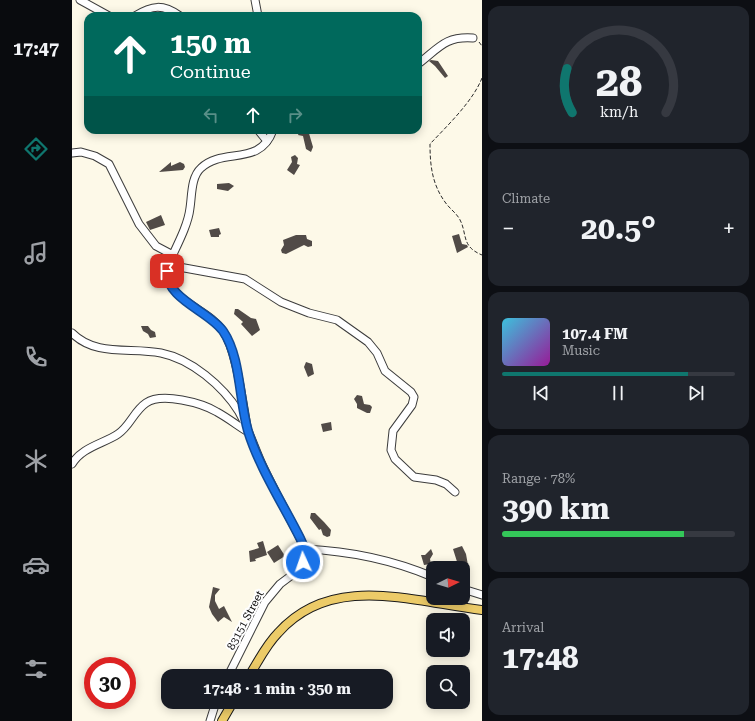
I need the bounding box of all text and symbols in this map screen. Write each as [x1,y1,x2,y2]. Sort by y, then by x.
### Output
text: 150 m [170,27,251,60]
icon: ahead [104,28,156,80]
text: 17:47 [13,38,59,59]
text: 28 [595,56,642,105]
text: Continue [170,61,251,82]
text: km/h [599,103,638,119]
icon: left [200,104,222,126]
icon: ahead [242,104,264,126]
icon: right [284,104,306,126]
icon: directions [22,135,50,163]
text: Climate [502,191,550,206]
text: 20.5° [581,211,656,246]
text: − [502,216,514,241]
text: + [723,216,735,241]
icon: music [22,239,50,267]
pin [150,254,184,288]
icon: arrive [156,260,178,282]
text: 107.4 FM [562,325,628,343]
icon: phone [22,343,50,371]
text: Music [562,343,600,358]
icon: previous [530,382,552,404]
icon: pause [607,382,629,404]
icon: next [685,382,707,404]
icon: climate [22,447,50,475]
text: Range · 78% [502,471,575,486]
text: 390 km [502,491,610,526]
position arrow [282,541,324,583]
icon: car [22,551,50,579]
north arrow [426,561,470,605]
map controls [426,561,470,709]
street label: 83151 Street [224,588,266,652]
button: sound [426,613,470,657]
text: Arrival [502,620,544,635]
text: 17:48 [502,640,579,675]
icon: filters [22,655,50,683]
speed limit sign: 30 [84,657,136,709]
button: search [426,665,470,709]
text: 17:48 · 1 min · 350 m [203,680,351,698]

